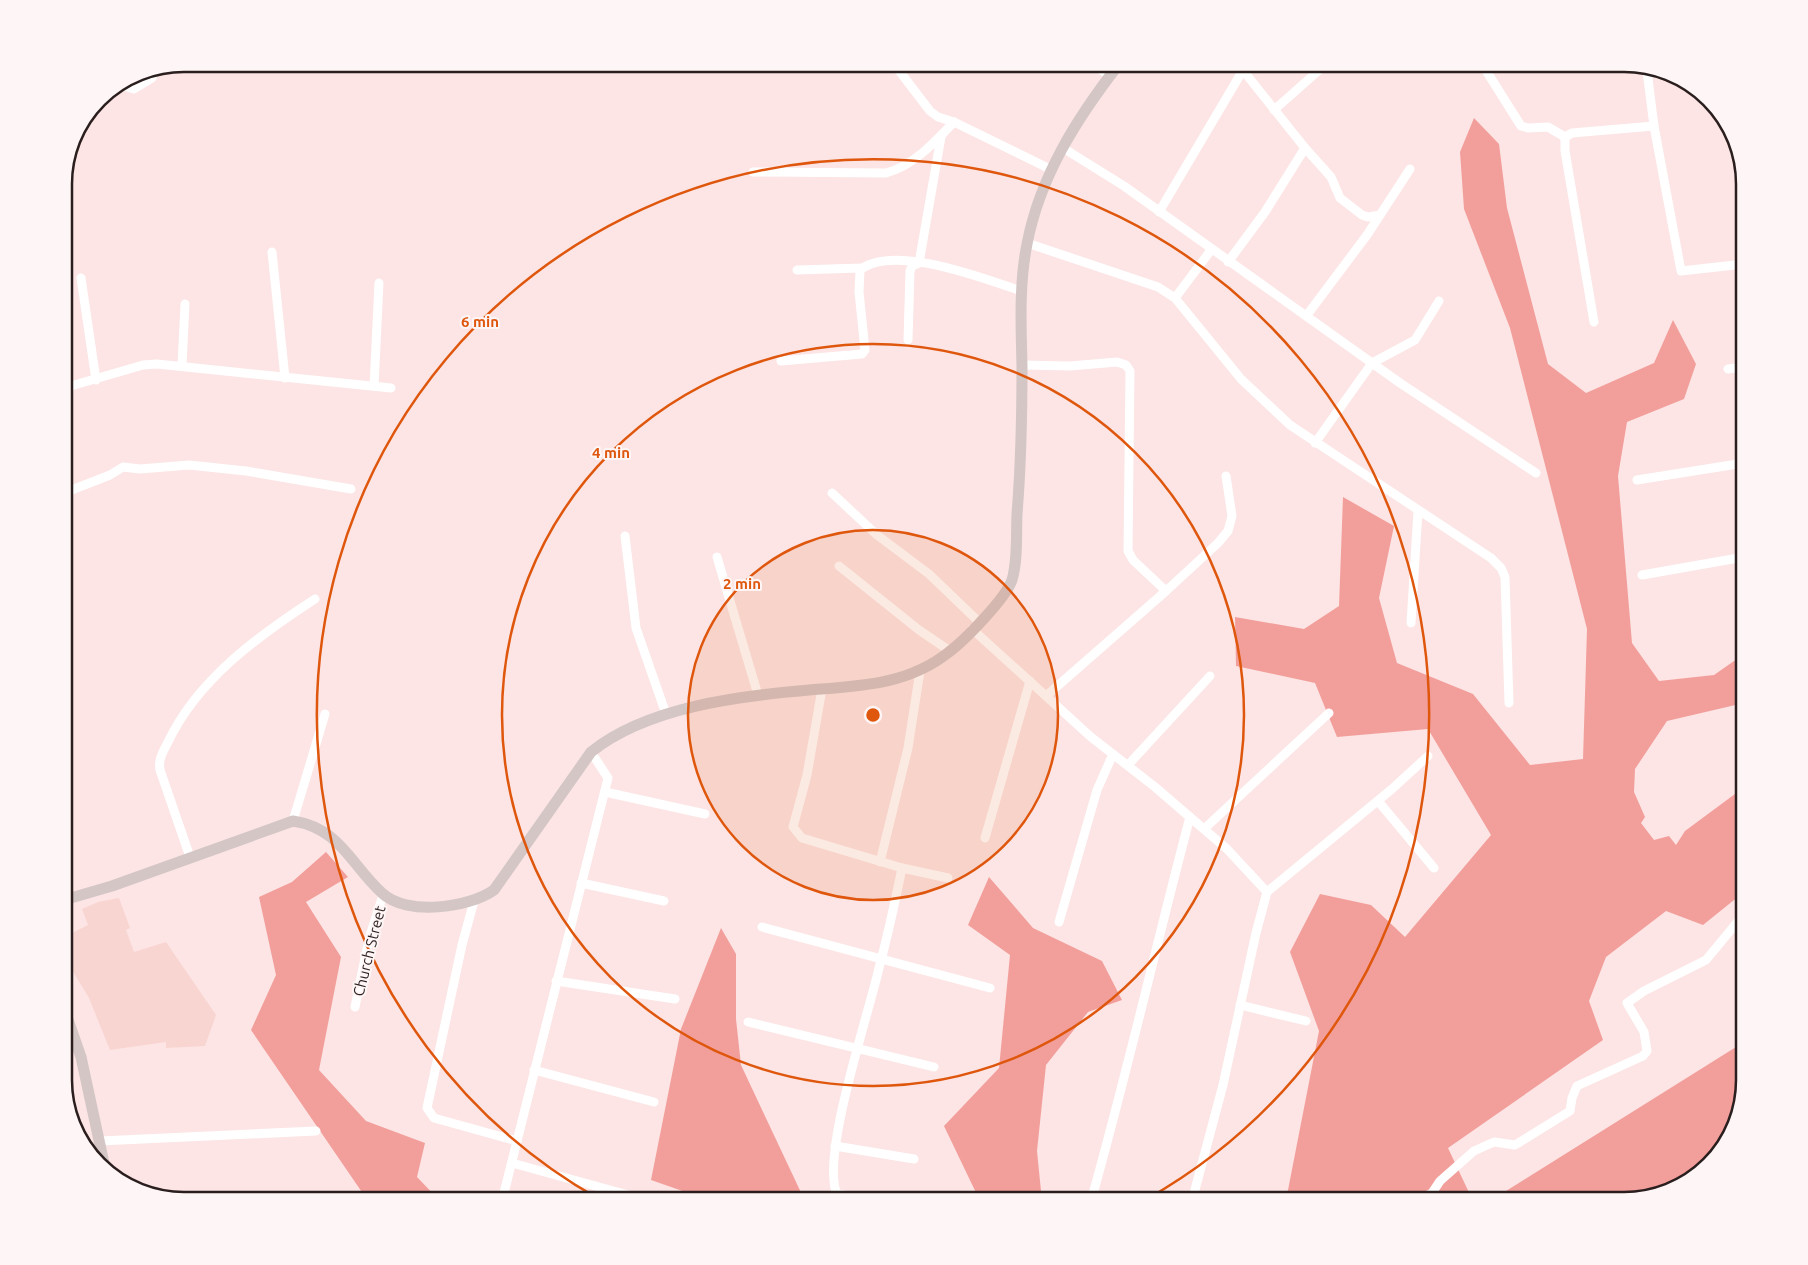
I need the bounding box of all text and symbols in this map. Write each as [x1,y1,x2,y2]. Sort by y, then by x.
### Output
text: 6 min [461,313,499,330]
text: 4 min [592,444,630,461]
text: 2 min [723,575,761,592]
centre of rings [864,706,882,724]
street label: Church Street [350,904,389,998]

